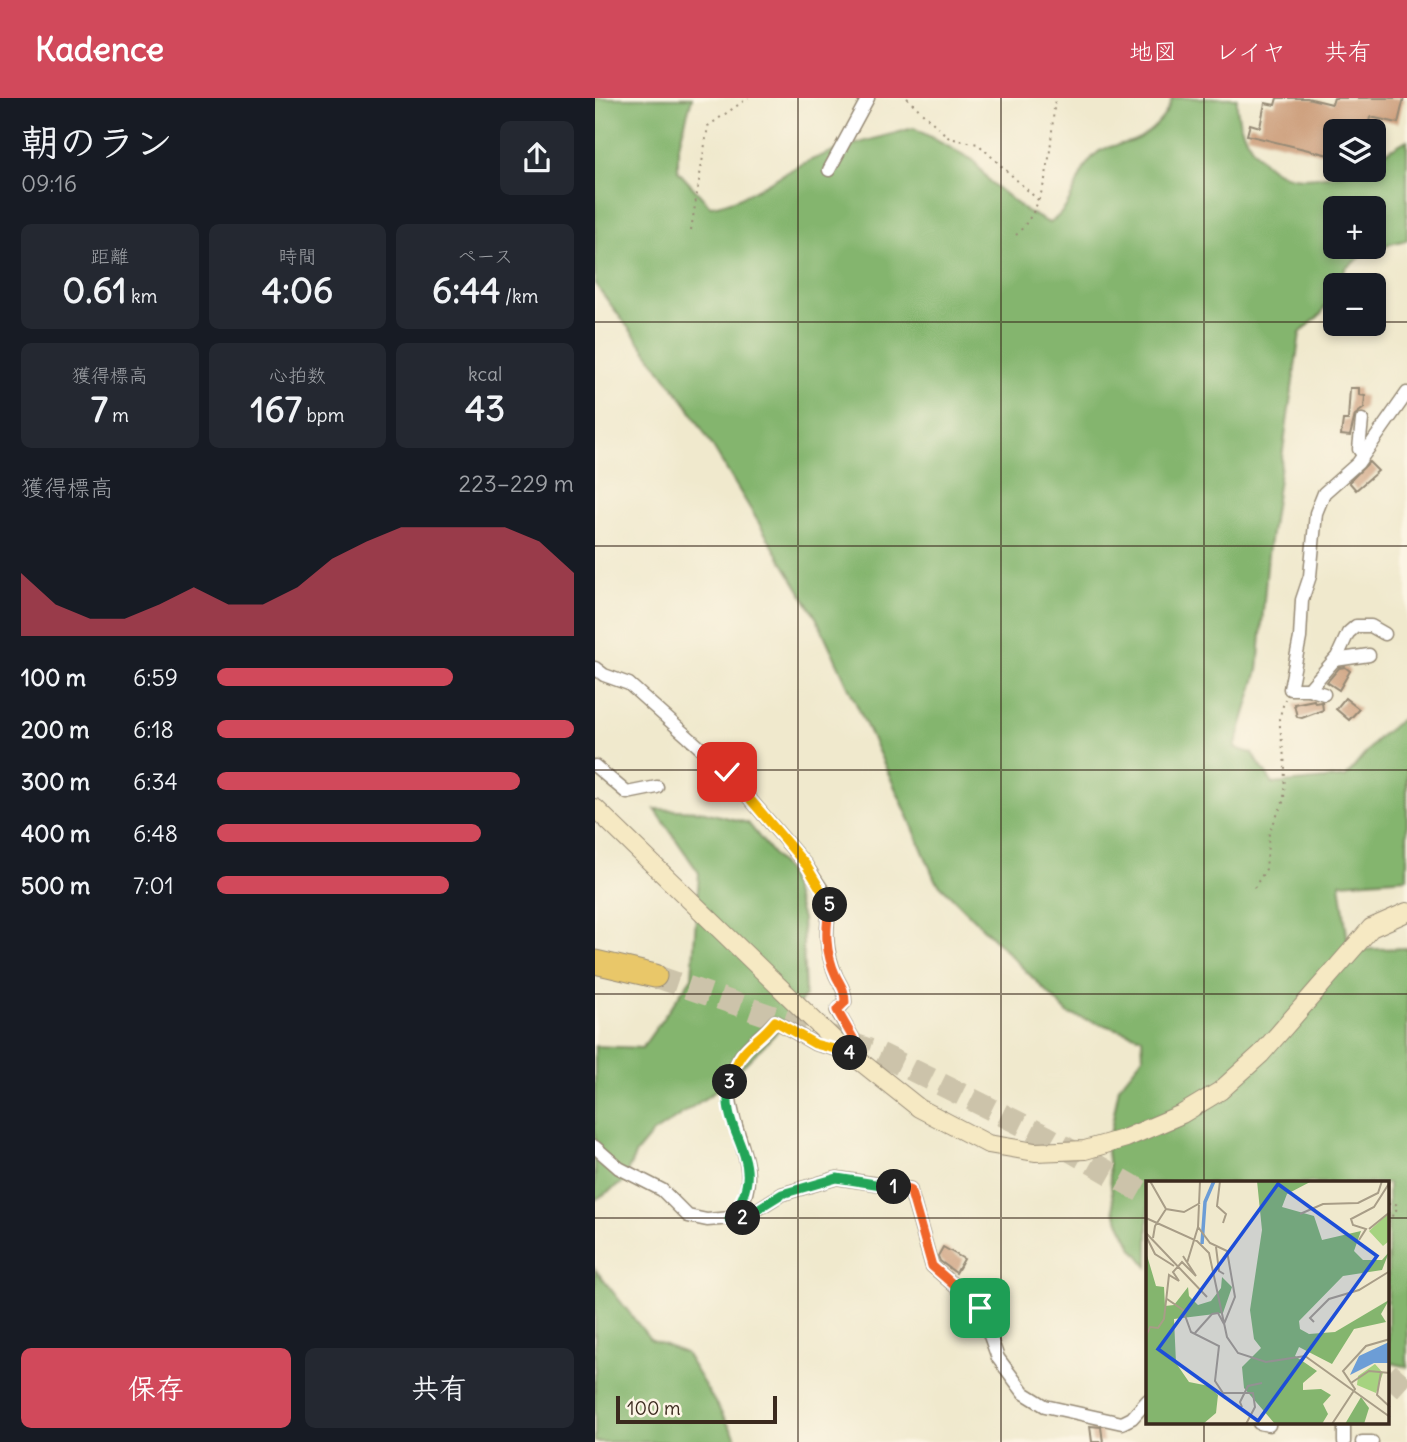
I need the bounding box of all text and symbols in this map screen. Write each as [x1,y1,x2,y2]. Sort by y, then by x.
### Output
text: Kadence [35,28,164,70]
text: 地図 [1129,36,1177,66]
text: レイヤ [1215,36,1286,66]
text: 共有 [1324,36,1372,66]
text: 朝のラン [21,119,173,166]
map controls [1323,119,1386,336]
button: layers [1323,119,1386,182]
button: share [500,121,574,195]
text: 09:16 [21,169,77,198]
button: + [1323,196,1386,259]
text: 距離 [91,244,129,268]
text: 時間 [278,244,317,268]
text: ペース [457,244,513,268]
text: 0.61 [62,268,127,312]
text: 4:06 [262,268,333,312]
text: 6:44 [432,268,501,312]
button: − [1323,273,1386,336]
text: km [127,284,157,308]
text: /km [501,284,538,308]
text: kcal [468,362,502,386]
text: 獲得標高 [72,363,148,387]
text: 心拍数 [269,363,326,387]
text: 43 [465,386,505,430]
text: 7 [91,387,108,431]
text: 167 [251,387,302,431]
text: m [108,403,129,427]
text: bpm [302,403,344,427]
text: 223–229 m [459,469,574,498]
text: 獲得標高 [21,473,113,502]
text: 100 m [21,663,86,692]
text: 6:59 [133,663,178,692]
text: 200 m [21,715,90,744]
text: 6:18 [133,715,174,744]
pin [697,742,757,802]
icon: check [708,753,746,791]
text: 300 m [21,767,90,796]
text: 6:34 [133,767,178,796]
text: 400 m [21,819,90,848]
text: 6:48 [133,819,178,848]
text: 500 m [21,871,90,900]
text: 7:01 [133,871,174,900]
pin: 5 [813,888,847,922]
text: 5 [824,892,835,916]
pin: 4 [833,1035,867,1070]
text: 4 [844,1040,855,1064]
pin: 3 [713,1065,747,1100]
text: 3 [724,1069,735,1093]
pin: 1 [877,1170,911,1204]
text: 1 [890,1174,897,1198]
inset map [1146,1181,1389,1424]
pin: 2 [725,1200,761,1236]
text: 2 [737,1205,748,1229]
pin [950,1278,1010,1338]
icon: arrive [961,1289,999,1327]
button: 保存 [21,1348,291,1428]
button: 共有 [305,1348,574,1428]
scale bar [616,1393,777,1425]
text: 100 m [627,1396,681,1420]

